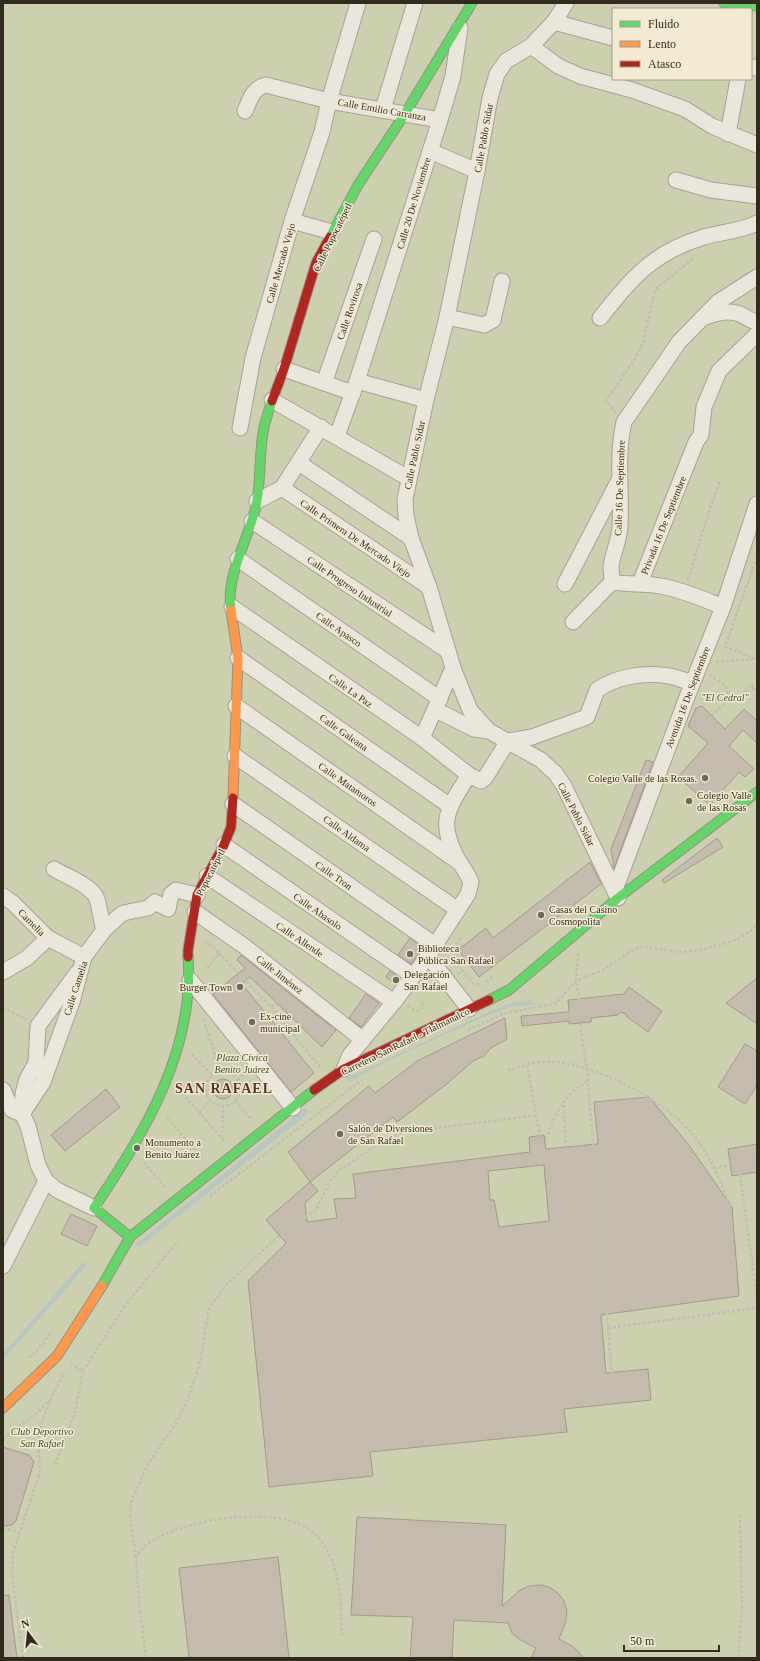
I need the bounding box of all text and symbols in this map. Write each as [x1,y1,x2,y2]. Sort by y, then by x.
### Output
legend [612,8,752,80]
text: Fluido [648,17,679,31]
text: Lento [648,37,676,51]
text: Atasco [648,57,681,71]
street label: Calle Emilio Carranza [337,96,427,123]
street label: Calle Pablo Sidar [472,102,495,174]
street label: Calle 20 De Noviembre [394,155,433,250]
street label: Calle Popocatépetl [311,201,354,273]
street label: Calle Mercado Viejo [264,222,297,305]
street label: Calle Rovirosa [335,281,365,341]
street label: Calle Pablo Sidar [402,419,427,490]
street label: Calle 16 De Septiembre [612,439,627,536]
street label: Privada 16 De Septiembre [639,474,688,576]
street label: Calle Primera De Mercado Viejo [298,497,413,580]
street label: Calle Progreso Industrial [305,554,394,619]
street label: Calle Apasco [314,610,364,649]
street label: Avenida 16 De Septiembre [663,644,712,749]
street label: Calle La Paz [327,671,375,710]
park label: "El Cedral" [701,692,750,703]
street label: Calle Galeana [317,712,370,753]
street label: Calle Matamoros [316,760,379,809]
place label: Colegio Valle de las Rosas. [588,773,697,784]
marker: Colegio Valle de las Rosas. [700,773,710,783]
street label: Calle Pablo Sidar [556,781,598,848]
place label: Colegio Valle de las Rosas [697,790,752,813]
marker: Colegio Valle de las Rosas [684,796,694,806]
street label: Calle Aldama [321,813,373,854]
street label: Popocatépetl [194,847,227,898]
street label: Calle Tron [313,859,354,892]
street label: Calle Abasolo [291,891,344,932]
place label: Casas del Casino Cosmopolita [549,904,617,927]
street label: Camelia [16,907,48,938]
marker: Casas del Casino Cosmopolita [536,910,546,920]
street label: Calle Allende [274,920,326,960]
place label: Biblioteca Pública San Rafael [418,943,494,966]
marker: Biblioteca Pública San Rafael [405,949,415,959]
street label: Calle Jiménez [254,953,306,996]
street label: Calle Camelia [61,959,90,1017]
place label: Delegación San Rafael [404,969,450,992]
marker: Delegación San Rafael [391,975,401,985]
place label: Burger Town [179,982,232,993]
marker: Burger Town [235,982,245,992]
street label: Carretera San Rafael - Tlalmanalco [339,1006,471,1077]
place label: Ex-cine municipal [260,1011,300,1034]
marker: Ex-cine municipal [247,1017,257,1027]
park label: Plaza Cívica Benito Juárez [215,1052,270,1075]
district label: SAN RAFAEL [175,1081,273,1096]
place label: Salón de Diversiones de San Rafael [348,1123,433,1146]
marker: Salón de Diversiones de San Rafael [335,1129,345,1139]
place label: Monumento a Benito Juárez [145,1137,201,1160]
marker: Monumento a Benito Juárez [132,1143,142,1153]
park label: Club Deportivo San Rafael [11,1426,73,1449]
north arrow [8,1613,48,1653]
text: N [20,1617,31,1630]
scale bar [624,1627,719,1653]
text: 50 m [630,1634,655,1648]

